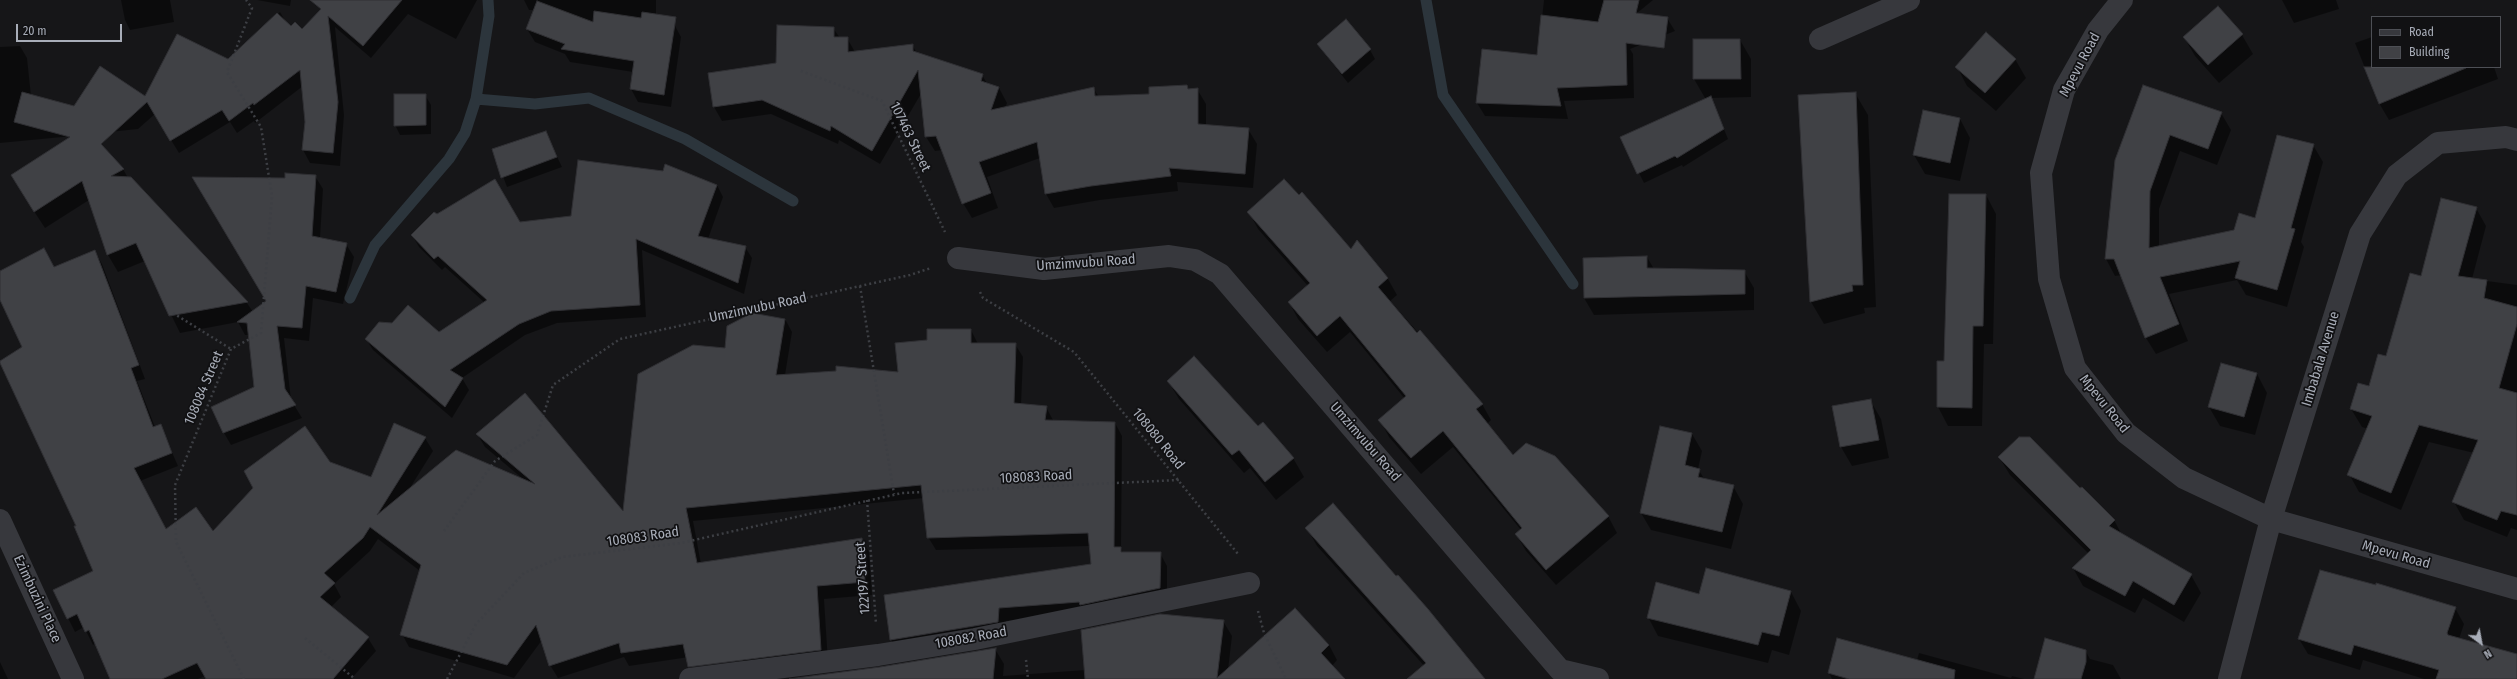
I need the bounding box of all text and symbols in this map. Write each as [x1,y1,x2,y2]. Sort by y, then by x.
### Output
scale bar [18,16,124,42]
legend [2371,16,2501,68]
text: 20 m [23,24,47,38]
text: Road [2409,25,2434,39]
street label: Mpevu Road [2056,30,2104,100]
text: Building [2409,45,2449,59]
street label: 107463 Street [886,99,934,175]
street label: Umzimvubu Road [1036,251,1136,275]
street label: Umzimvubu Road [708,289,808,327]
street label: Imbabala Avenue [2299,309,2343,409]
street label: 108084 Street [181,349,227,427]
street label: Mpevu Road [2075,371,2133,437]
street label: Umzimvubu Road [1326,399,1404,485]
street label: 108080 Road [1128,405,1188,473]
street label: 108083 Road [999,467,1073,487]
street label: 108083 Road [606,524,680,550]
street label: Mpevu Road [2360,537,2432,573]
street label: 122197 Street [852,541,874,615]
street label: Ezimbuzini Place [9,553,65,645]
street label: 108082 Road [934,623,1008,653]
north arrow [2461,623,2501,663]
text: N [2481,646,2494,661]

